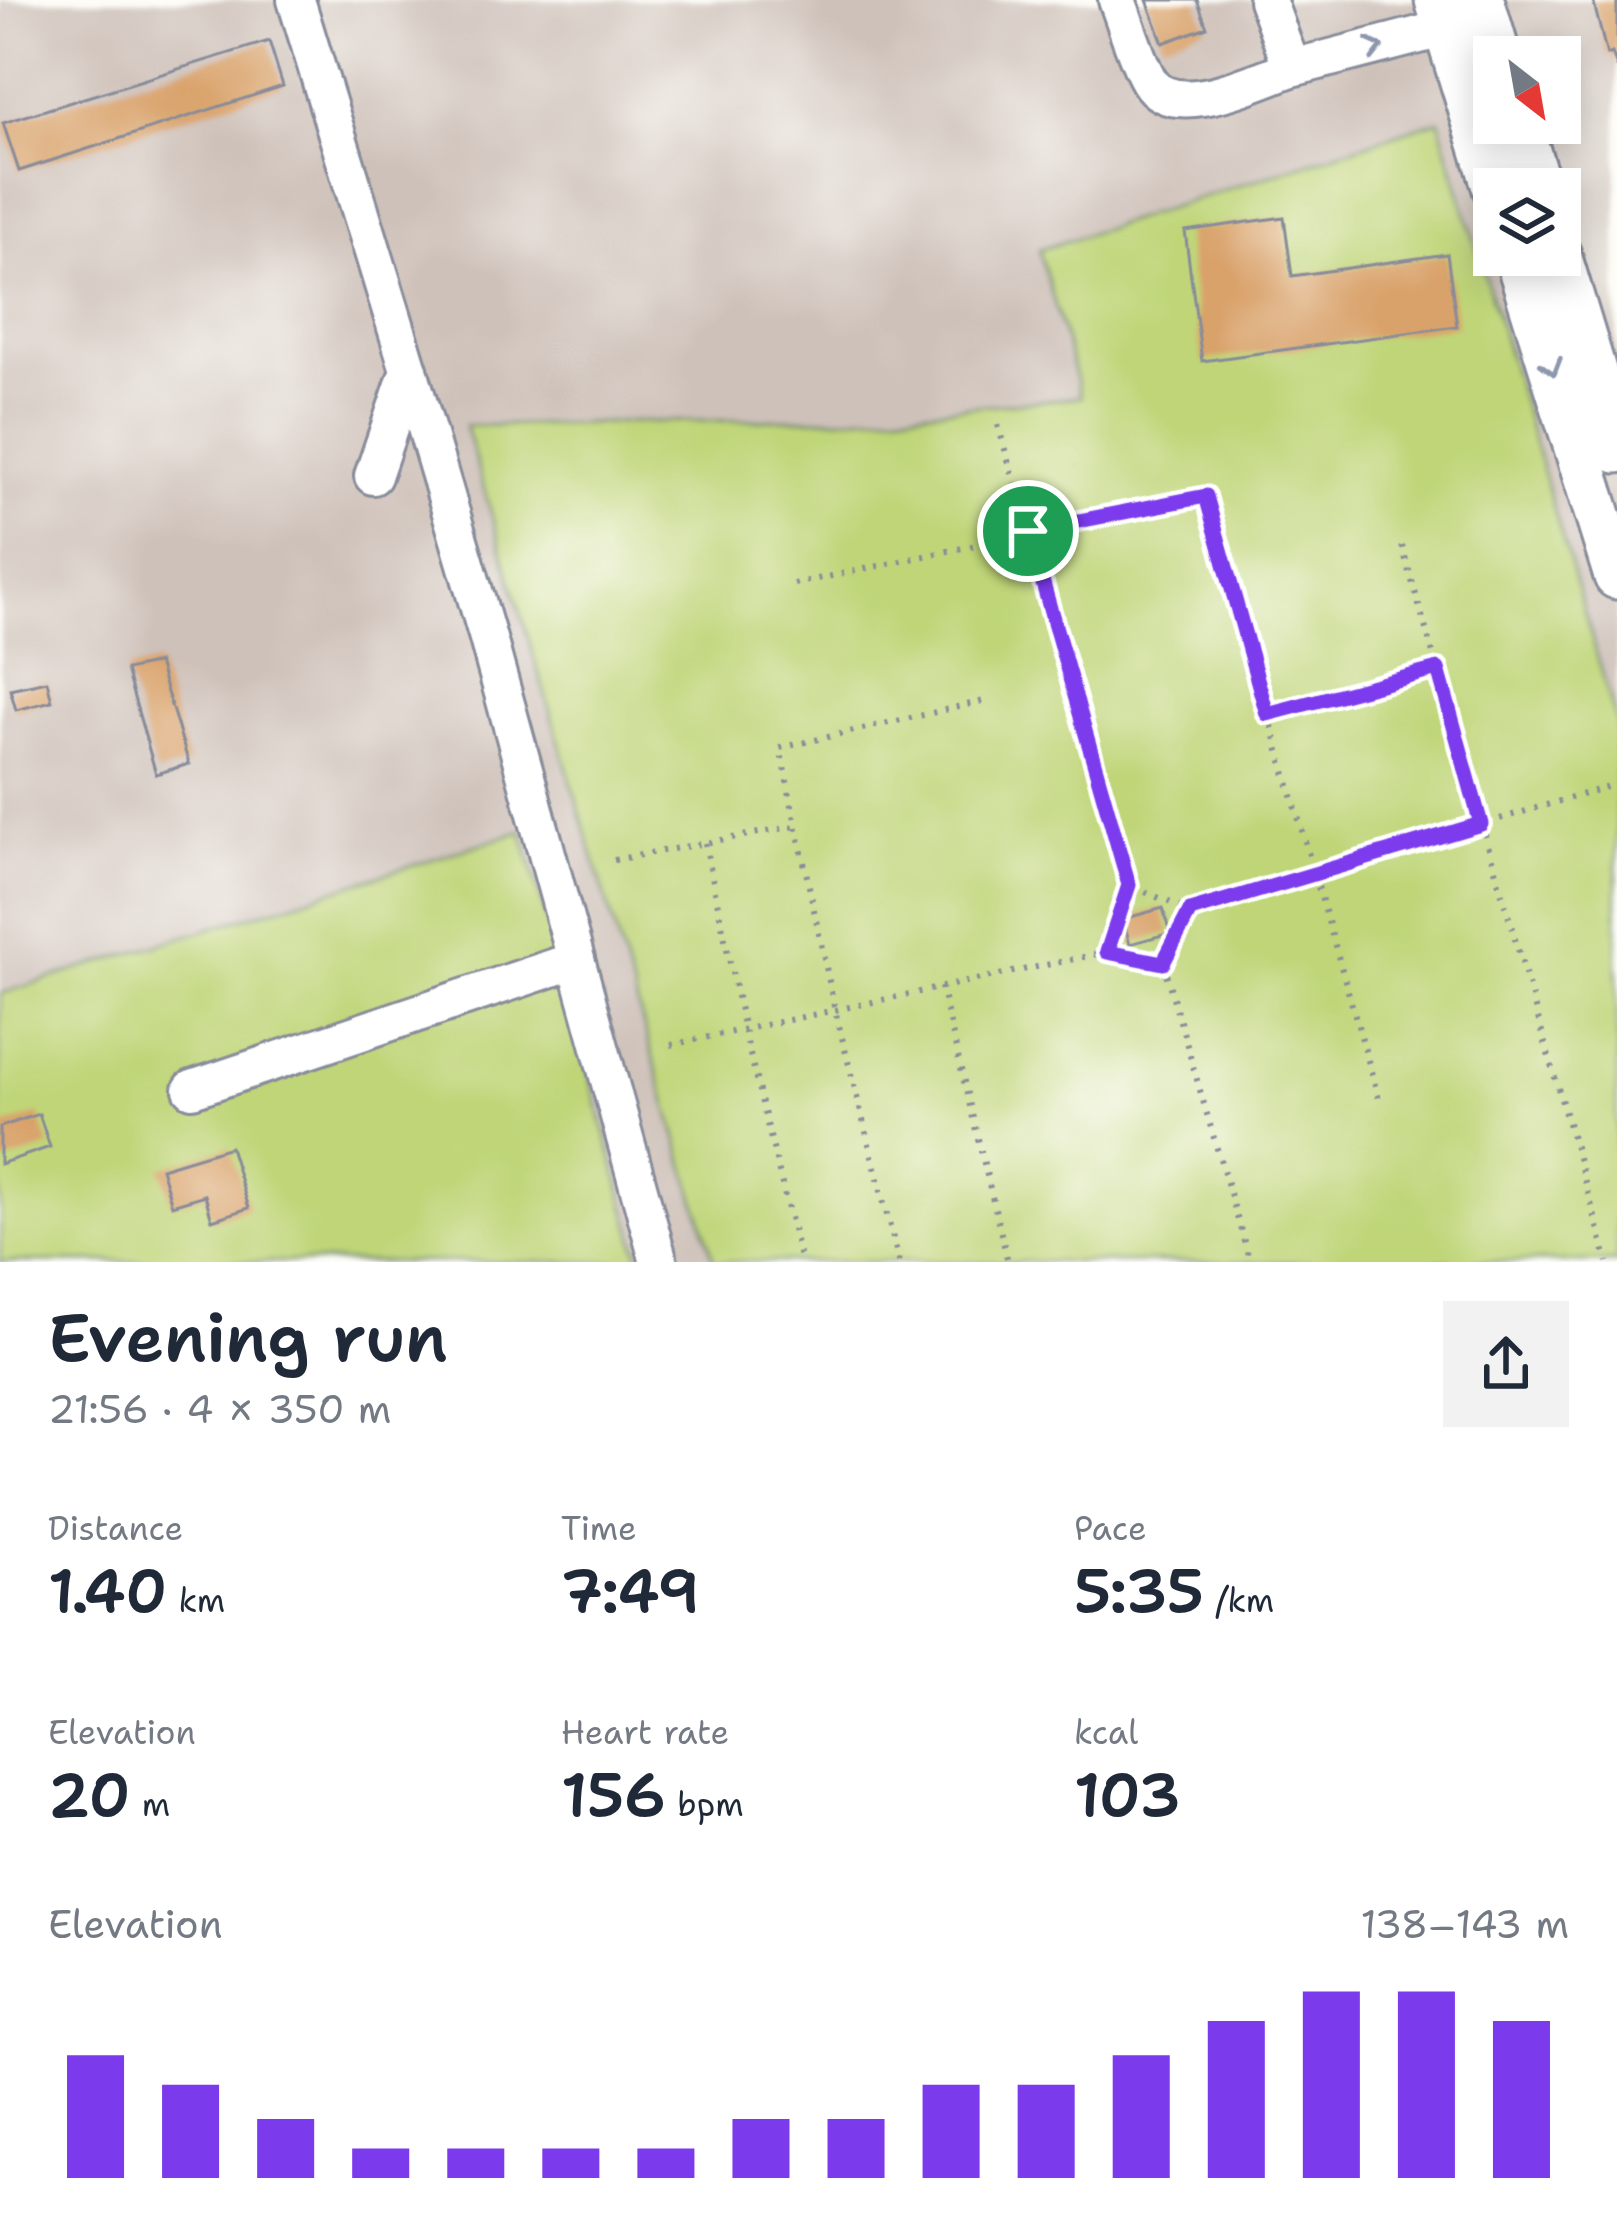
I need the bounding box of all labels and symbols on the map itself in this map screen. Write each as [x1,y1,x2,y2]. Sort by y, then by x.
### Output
north arrow [1473,36,1581,144]
one-way arrow [1364,37,1385,62]
one-way arrow [1538,356,1563,377]
pin [977,480,1079,582]

